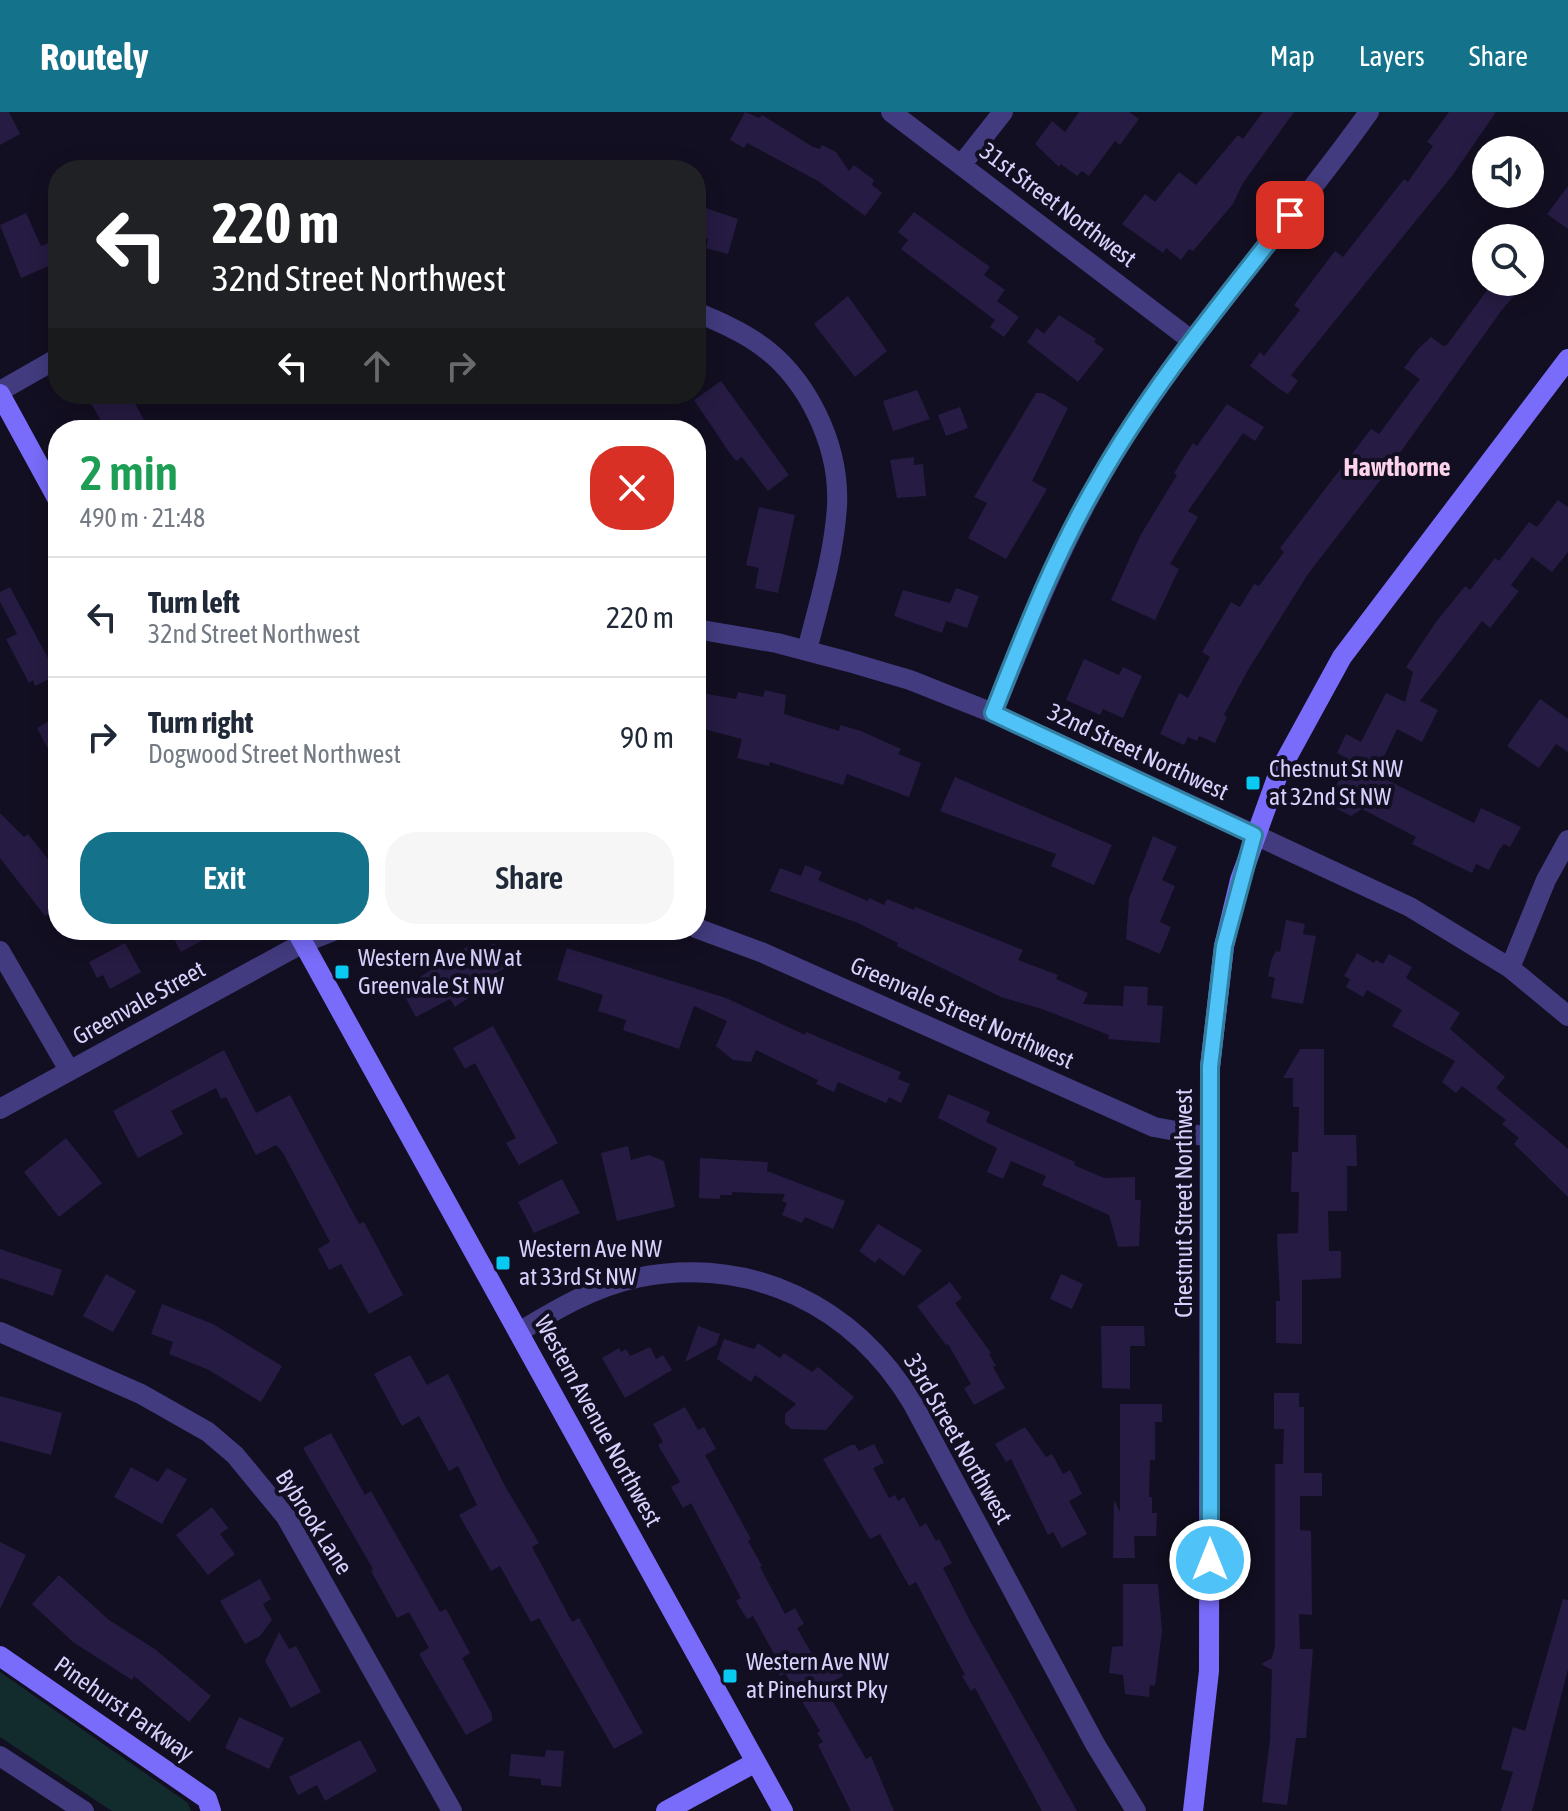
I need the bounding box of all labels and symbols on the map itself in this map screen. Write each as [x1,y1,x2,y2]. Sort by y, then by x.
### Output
street label: 31st Street Northwest [975,137,1142,272]
pin [1256,181,1324,249]
district label: Hawthorne [1343,452,1451,482]
street label: 32nd Street Northwest [1044,698,1233,805]
place label: Chestnut St NW at 32nd St NW [1269,755,1404,810]
marker: Chestnut St NW at 32nd St NW [1244,774,1262,792]
place label: Western Ave NW at Greenvale St NW [358,944,522,999]
street label: Greenvale Street Northwest [846,951,1078,1074]
street label: Greenvale Street [68,955,210,1050]
marker: Western Ave NW at Greenvale St NW [333,963,351,981]
street label: Chestnut Street Northwest [1170,1088,1197,1318]
place label: Western Ave NW at 33rd St NW [519,1235,662,1290]
marker: Western Ave NW at 33rd St NW [494,1254,512,1272]
street label: Western Avenue Northwest [529,1311,668,1531]
street label: 33rd Street Northwest [899,1349,1018,1528]
street label: Bybrook Lane [271,1464,358,1579]
position arrow [1168,1518,1252,1602]
place label: Western Ave NW at Pinehurst Pky [746,1648,889,1703]
street label: Pinehurst Parkway [50,1651,199,1767]
marker: Western Ave NW at Pinehurst Pky [721,1667,739,1685]

